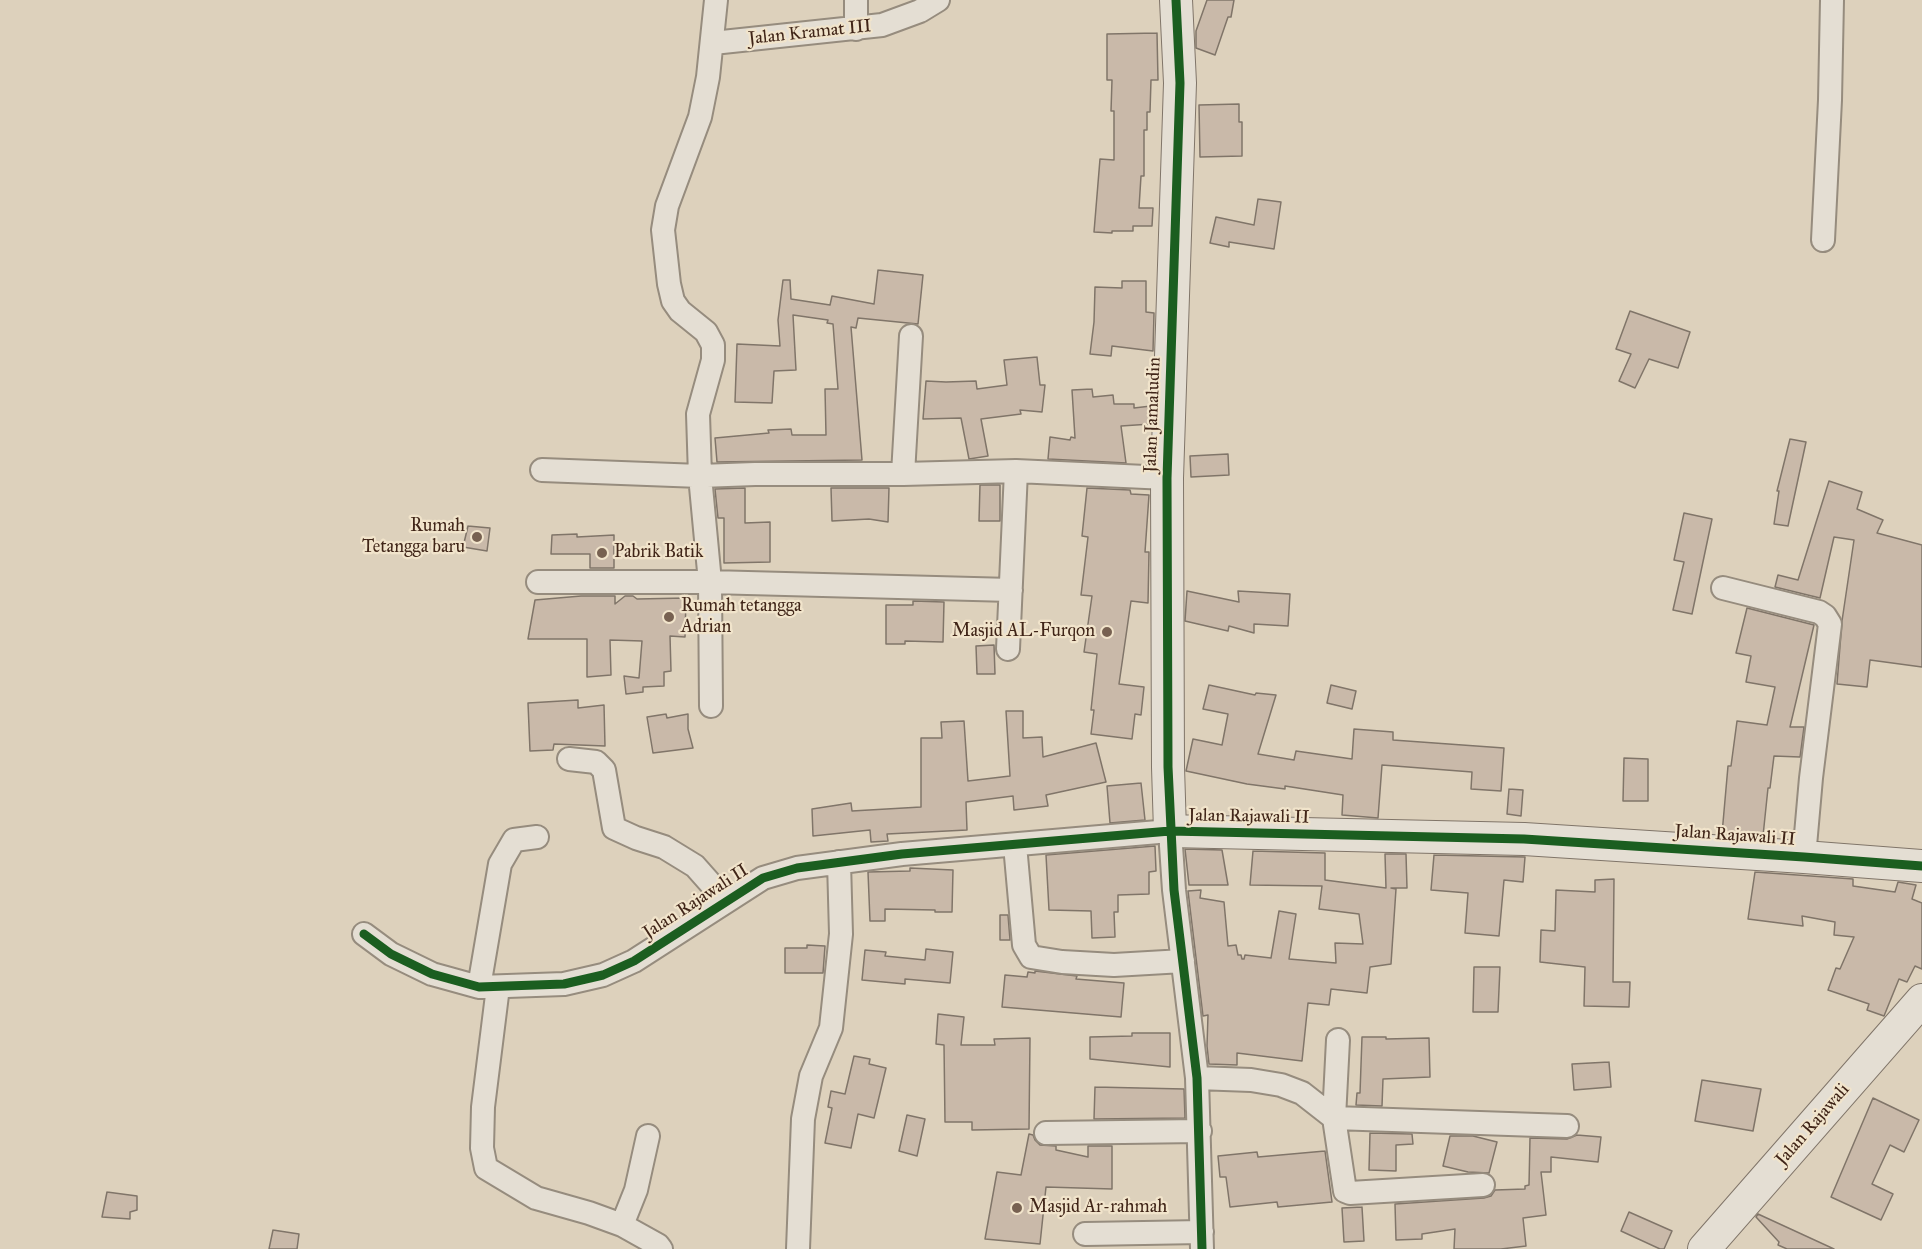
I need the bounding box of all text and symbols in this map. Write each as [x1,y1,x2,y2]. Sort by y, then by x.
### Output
street label: Jalan Kramat III [747,16,873,50]
street label: Jalan Jamaludin [1140,357,1166,473]
place label: Rumah Tetangga baru [362,516,465,558]
marker: Rumah Tetangga baru [470,530,484,544]
place label: Pabrik Batik [614,542,703,564]
marker: Pabrik Batik [595,546,609,560]
place label: Rumah tetangga Adrian [681,596,802,638]
marker: Rumah tetangga Adrian [662,610,676,624]
place label: Masjid AL-Furqon [952,621,1095,643]
marker: Masjid AL-Furqon [1100,625,1114,639]
street label: Jalan Rajawali II [1188,805,1310,829]
street label: Jalan Rajawali II [1674,821,1796,851]
street label: Jalan Rajawali II [639,860,753,944]
street label: Jalan Rajawali [1771,1079,1855,1171]
place label: Masjid Ar-rahmah [1029,1197,1167,1219]
marker: Masjid Ar-rahmah [1010,1201,1024,1215]

